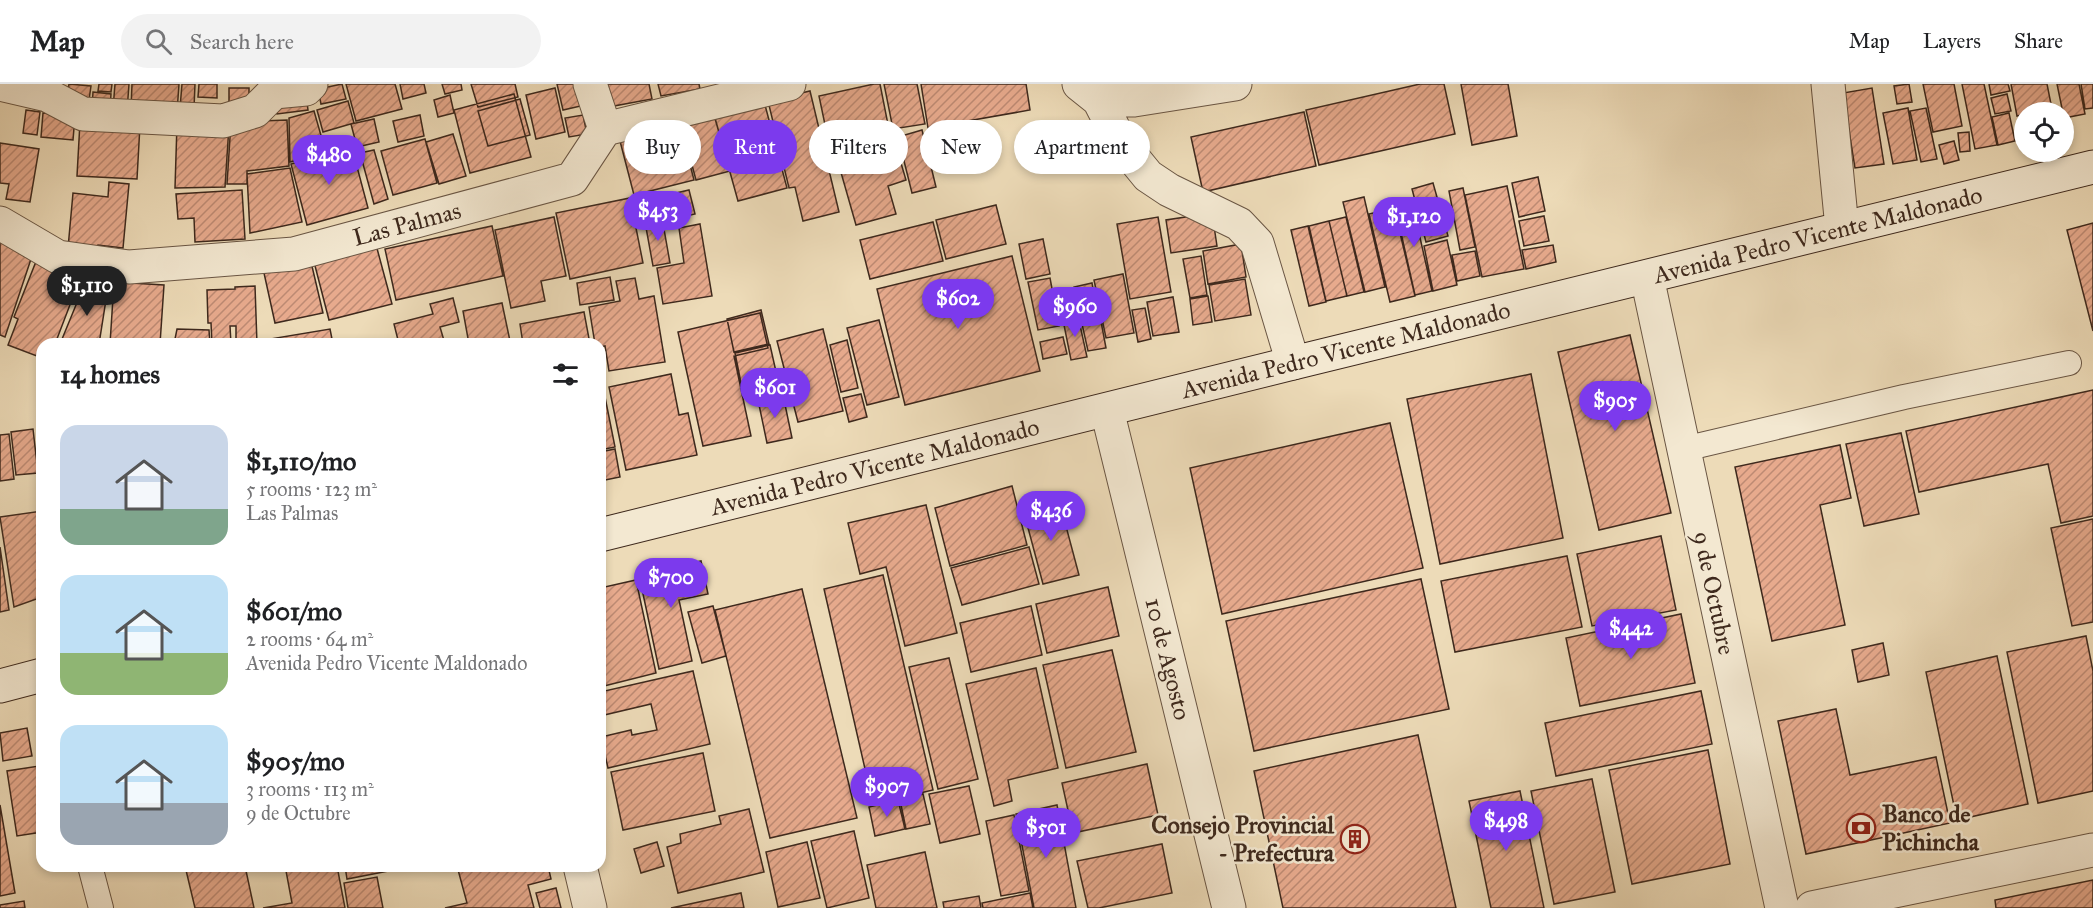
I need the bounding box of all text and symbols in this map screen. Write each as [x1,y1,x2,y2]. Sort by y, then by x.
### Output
search box [121,14,541,68]
text: Map [30,24,85,59]
icon: search [142,25,175,58]
text: Search here [190,28,294,55]
text: Map [1849,28,1890,54]
text: Layers [1923,28,1981,54]
text: Share [2014,28,2063,54]
map controls [2014,102,2074,162]
button: locate [2014,102,2074,162]
chip: Buy [624,120,701,174]
chip: Rent [713,120,797,174]
chip: Filters [809,120,908,174]
chip: New [920,120,1002,174]
chip: Apartment [1014,120,1150,174]
pin: $480 [293,135,365,186]
text: $480 [306,142,352,166]
street label: Avenida Pedro Vicente Maldonado [1650,180,1985,291]
pin: $453 [622,191,694,242]
street label: Las Palmas [350,195,464,253]
pin: $1,120 [1365,197,1463,248]
text: $453 [638,198,678,222]
text: $1,120 [1387,204,1441,228]
pin: $1,110 [38,266,136,317]
text: $1,110 [61,273,113,297]
pin: $602 [922,279,994,330]
text: $602 [936,286,980,310]
pin: $960 [1039,287,1111,338]
text: $960 [1053,294,1097,318]
street label: Avenida Pedro Vicente Maldonado [1178,295,1513,406]
text: 14 homes [60,358,160,390]
icon: filters [549,358,582,391]
pin: $601 [739,368,811,419]
text: $601 [754,375,796,399]
pin: $905 [1579,381,1651,432]
text: $905 [1593,388,1637,412]
street label: Avenida Pedro Vicente Maldonado [707,412,1042,523]
text: $1,110/mo [246,445,356,477]
icon: home [108,449,180,521]
text: 5 rooms · 123 m² [246,477,377,501]
pin: $436 [1015,491,1087,542]
text: $436 [1030,498,1072,522]
text: Las Palmas [246,501,338,525]
street label: 9 de Octubre [1686,529,1742,657]
pin: $700 [635,558,707,609]
text: $700 [648,565,694,589]
text: $601/mo [246,595,342,627]
street label: 10 de Agosto [1138,595,1198,723]
icon: home [108,599,180,671]
pin: $442 [1595,609,1667,660]
text: $442 [1609,616,1653,640]
text: 2 rooms · 64 m² [246,627,373,651]
text: Avenida Pedro Vicente Maldonado [246,651,527,675]
text: $905/mo [246,745,345,777]
icon: home [108,749,180,821]
pin: $907 [851,767,923,818]
text: $907 [864,774,910,798]
text: 3 rooms · 113 m² [246,777,374,801]
place label: Banco de Pichincha [1882,799,1980,857]
text: 9 de Octubre [246,801,350,825]
pin: $498 [1470,801,1542,852]
pin: $501 [1010,808,1082,859]
text: $498 [1484,808,1528,832]
place label: Consejo Provincial - Prefectura [1151,810,1335,868]
bank icon: Banco de Pichincha [1845,812,1877,844]
text: $501 [1026,815,1066,839]
building icon: Consejo Provincial - Prefectura [1339,823,1371,855]

